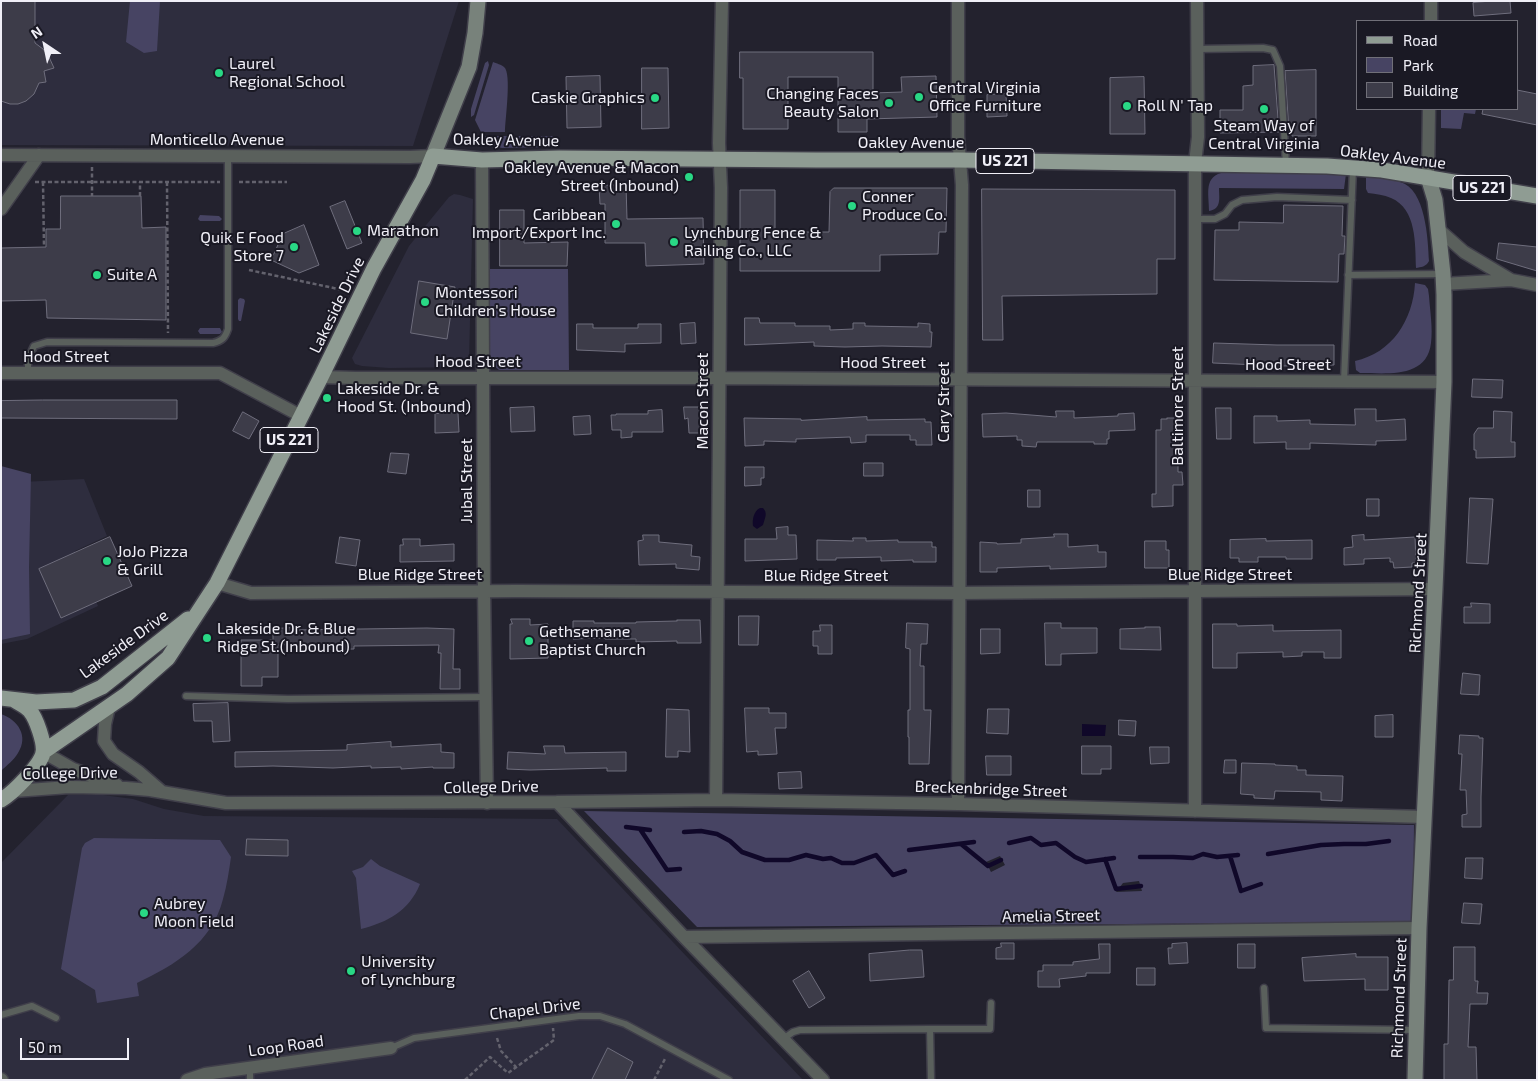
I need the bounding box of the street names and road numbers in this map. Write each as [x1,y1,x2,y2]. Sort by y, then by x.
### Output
street label: Oakley Avenue [453,129,559,151]
street label: Monticello Avenue [150,130,284,150]
street label: Oakley Avenue [858,133,964,153]
street label: Oakley Avenue [1339,141,1447,173]
road number: US 221 [976,148,1034,174]
road number: US 221 [1453,176,1511,200]
street label: Lakeside Drive [305,254,369,356]
street label: Baltimore Street [1168,346,1188,466]
street label: Hood Street [23,347,109,367]
street label: Hood Street [435,352,521,372]
street label: Macon Street [693,353,713,449]
street label: Hood Street [840,353,926,373]
street label: Hood Street [1245,355,1331,375]
street label: Cary Street [934,362,954,442]
road number: US 221 [260,428,318,452]
street label: Jubal Street [457,438,477,524]
street label: Richmond Street [1405,532,1431,654]
street label: Blue Ridge Street [358,565,482,585]
street label: Blue Ridge Street [1168,565,1292,585]
street label: Blue Ridge Street [764,566,888,586]
street label: Lakeside Drive [76,605,172,683]
street label: College Drive [22,763,118,783]
street label: College Drive [443,777,539,797]
street label: Breckenbridge Street [914,777,1068,801]
street label: Amelia Street [1002,906,1100,926]
street label: Richmond Street [1387,937,1411,1059]
street label: Chapel Drive [488,994,582,1024]
street label: Loop Road [247,1031,325,1061]

